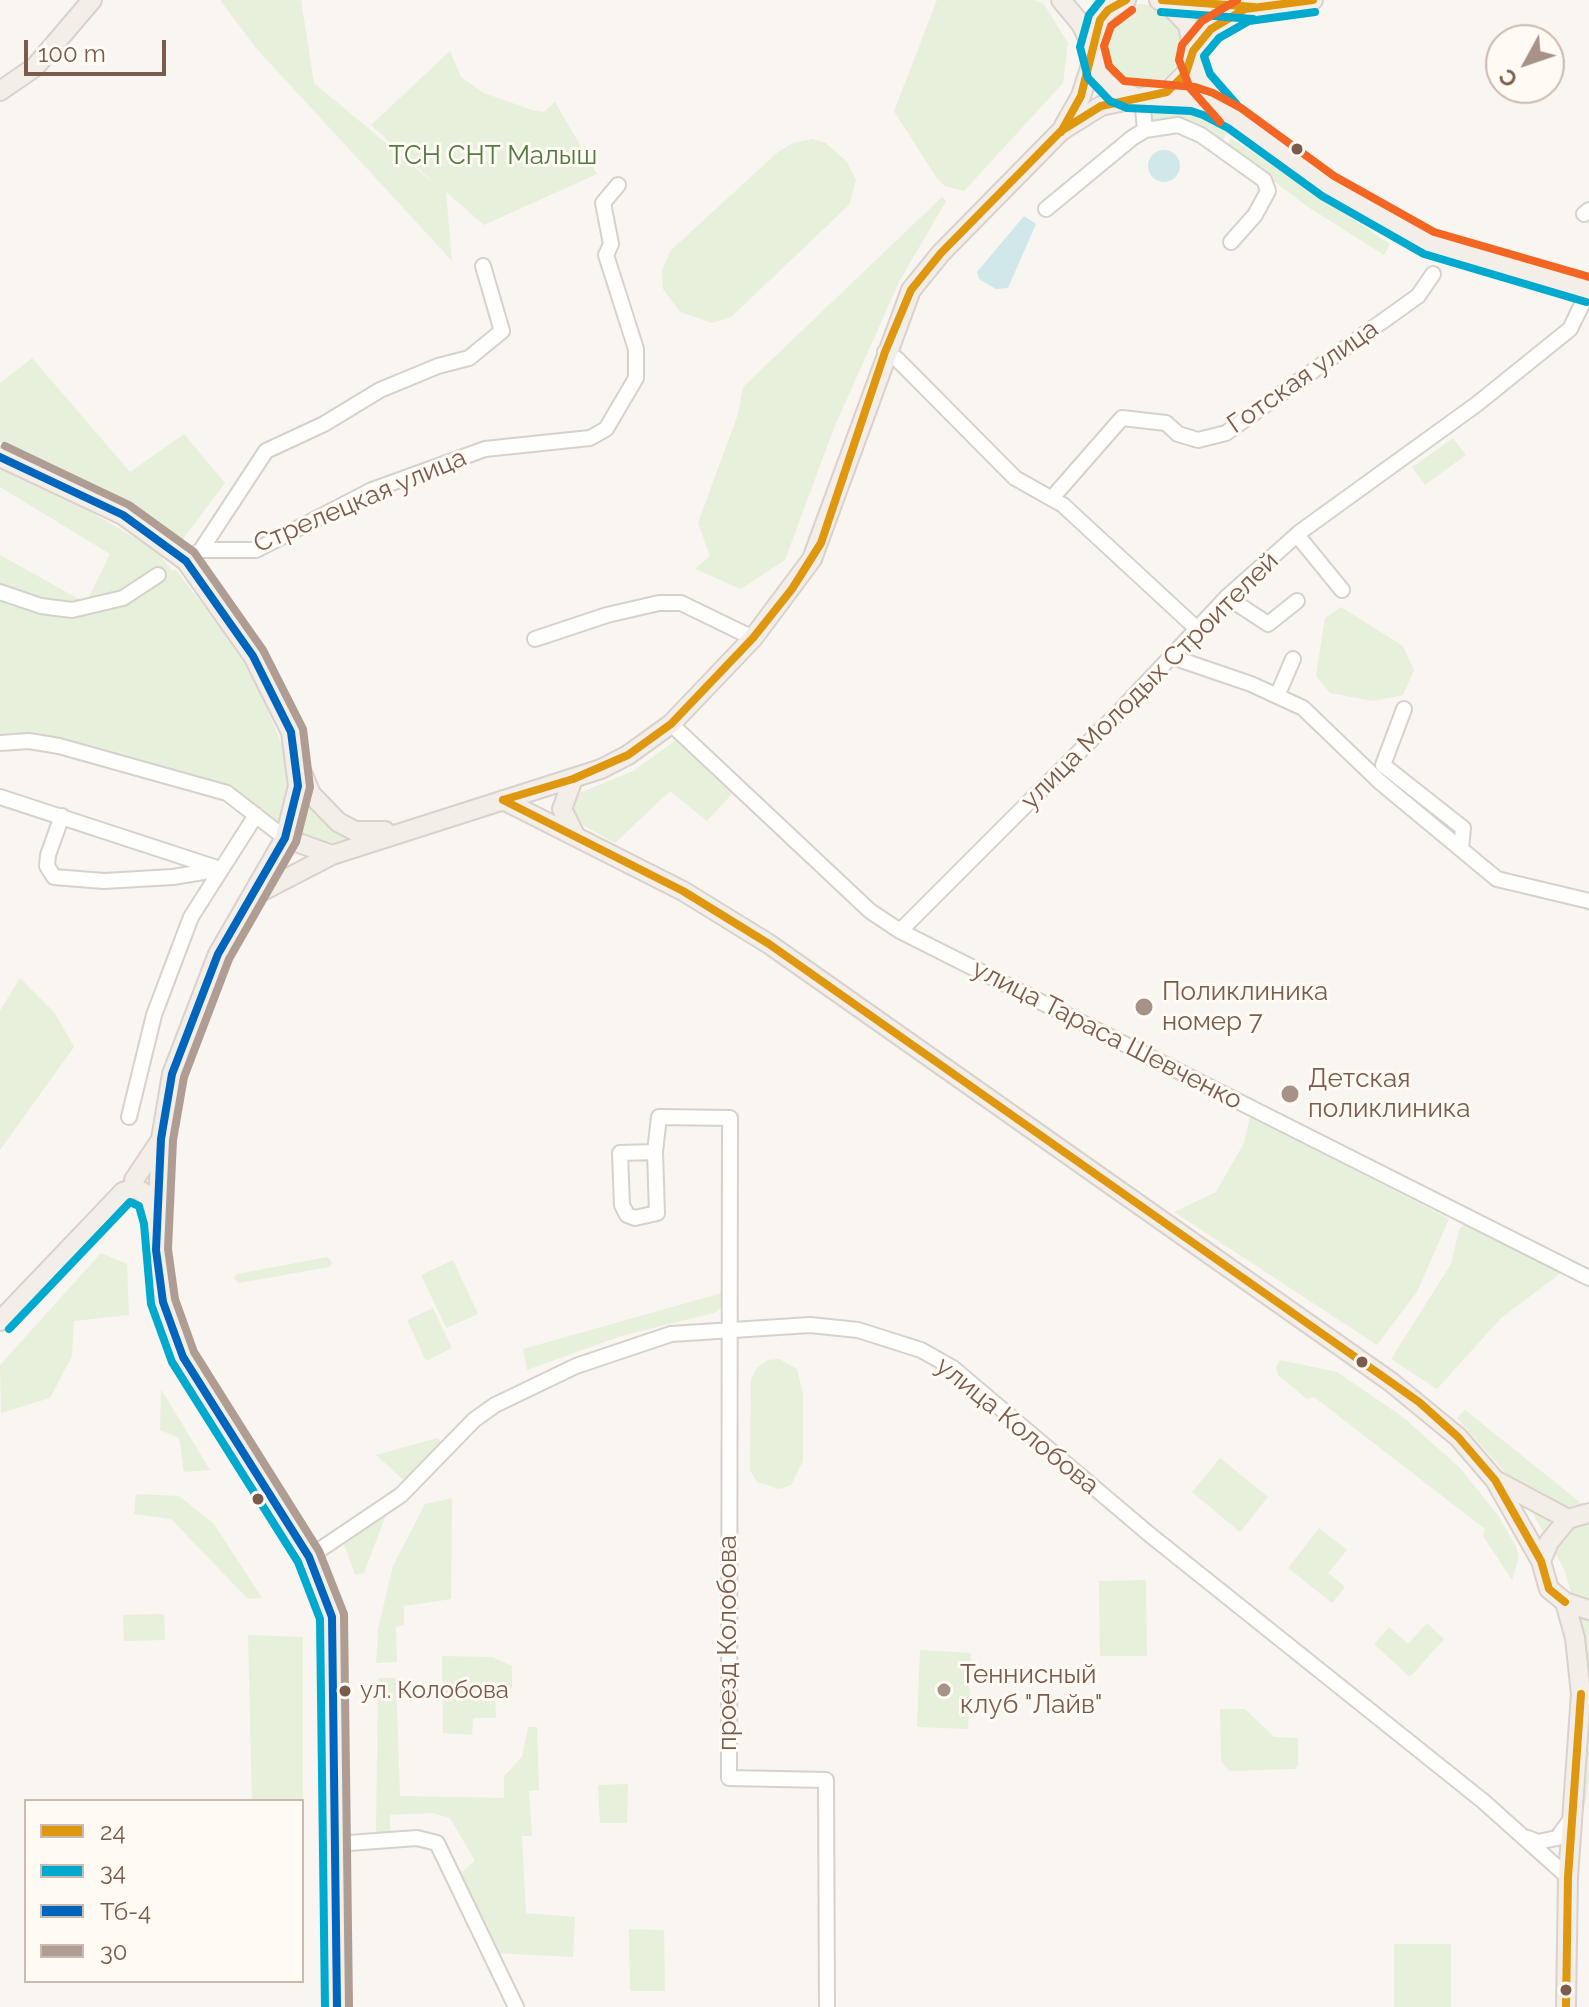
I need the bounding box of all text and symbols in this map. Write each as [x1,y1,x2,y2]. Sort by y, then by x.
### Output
scale bar [28,24,170,74]
north arrow [1485,24,1565,104]
text: 100 m [38,39,106,68]
text: С [1493,64,1523,92]
park label: ТСН СНТ Малыш [389,140,597,172]
unlabelled marker [1289,141,1305,157]
street label: Готская улица [1222,314,1384,440]
street label: Стрелецкая улица [249,442,471,560]
street label: улица Молодых Строителей [1015,546,1285,816]
street label: улица Тараса Шевченко [967,953,1247,1117]
place label: Поликлиника номер 7 [1162,976,1328,1038]
marker: Поликлиника номер 7 [1133,996,1155,1018]
place label: Детская поликлиника [1308,1063,1470,1124]
marker: Детская поликлиника [1279,1083,1301,1105]
street label: улица Колобова [929,1351,1105,1501]
unlabelled marker [1354,1354,1370,1370]
unlabelled marker [250,1491,266,1507]
street label: проезд Колобова [712,1535,744,1751]
place label: Теннисный клуб "Лайв" [960,1659,1102,1720]
place label: ул. Колобова [360,1677,509,1705]
marker: Теннисный клуб "Лайв" [935,1681,953,1699]
marker: ул. Колобова [337,1683,353,1699]
legend [24,1799,304,1983]
text: 24 [100,1817,126,1846]
text: 34 [100,1857,126,1886]
text: Тб-4 [100,1897,151,1926]
text: 30 [100,1937,128,1966]
unlabelled marker [1558,1982,1574,1998]

